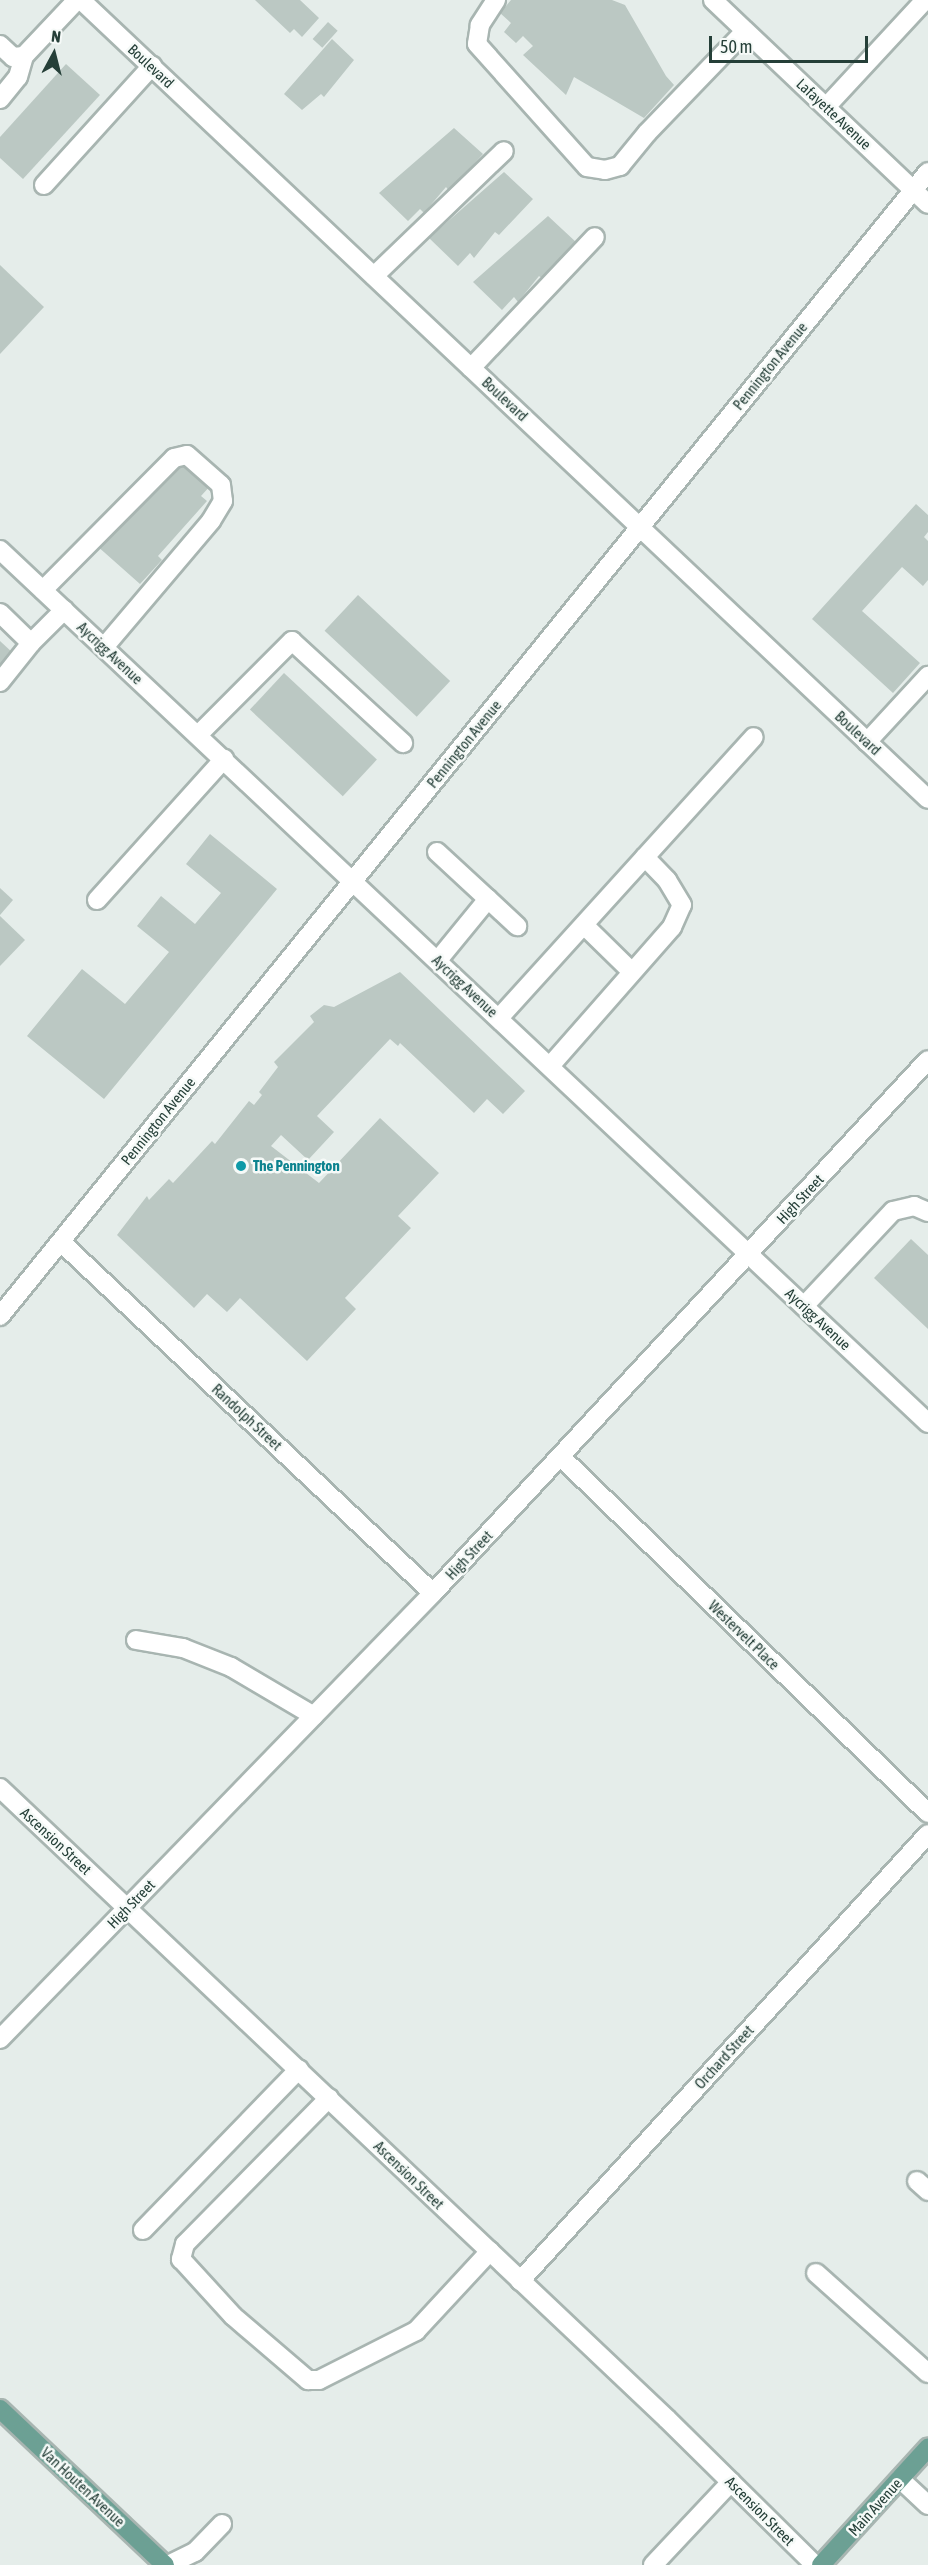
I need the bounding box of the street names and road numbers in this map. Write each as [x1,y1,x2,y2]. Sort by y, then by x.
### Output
street label: Boulevard [124,40,178,92]
street label: Lafayette Avenue [793,75,875,153]
street label: Pennington Avenue [729,318,811,414]
street label: Boulevard [478,373,532,425]
street label: Aycrigg Avenue [74,618,146,688]
street label: Pennington Avenue [423,696,505,792]
street label: Boulevard [831,707,885,759]
street label: Aycrigg Avenue [429,951,501,1021]
street label: Pennington Avenue [117,1073,199,1169]
street label: High Street [773,1171,827,1227]
street label: Aycrigg Avenue [782,1284,854,1354]
street label: Randolph Street [208,1380,286,1454]
street label: High Street [442,1527,496,1583]
street label: Westervelt Place [705,1597,783,1673]
street label: Ascension Street [17,1804,95,1878]
street label: High Street [103,1876,159,1932]
street label: Orchard Street [691,2021,757,2093]
street label: Ascension Street [370,2137,448,2213]
street label: Van Houten Avenue [37,2444,129,2530]
street label: Ascension Street [722,2473,798,2549]
street label: Main Avenue [844,2474,906,2540]

